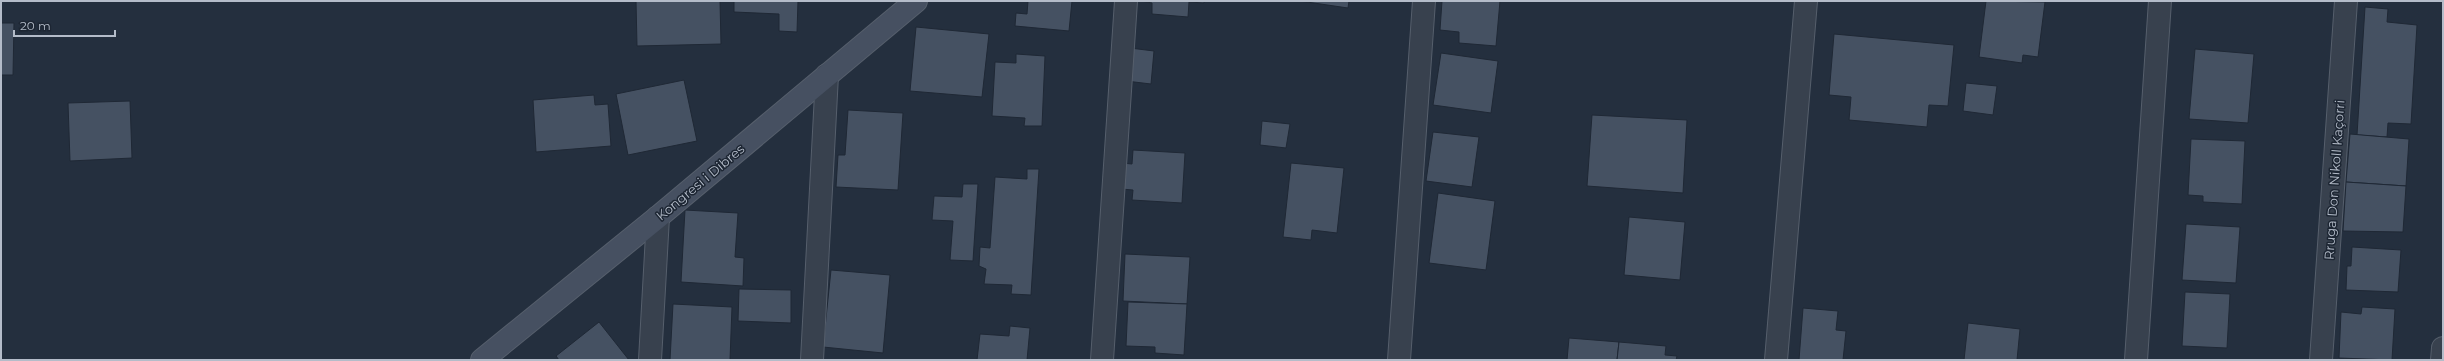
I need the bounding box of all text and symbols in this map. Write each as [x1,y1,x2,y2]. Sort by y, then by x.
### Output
scale bar [14,12,115,38]
text: 20 m [20,18,51,33]
street label: Rruga Don Nikoll Kaçorri [2320,99,2348,261]
street label: Kongresi i Dibres [653,140,747,224]

